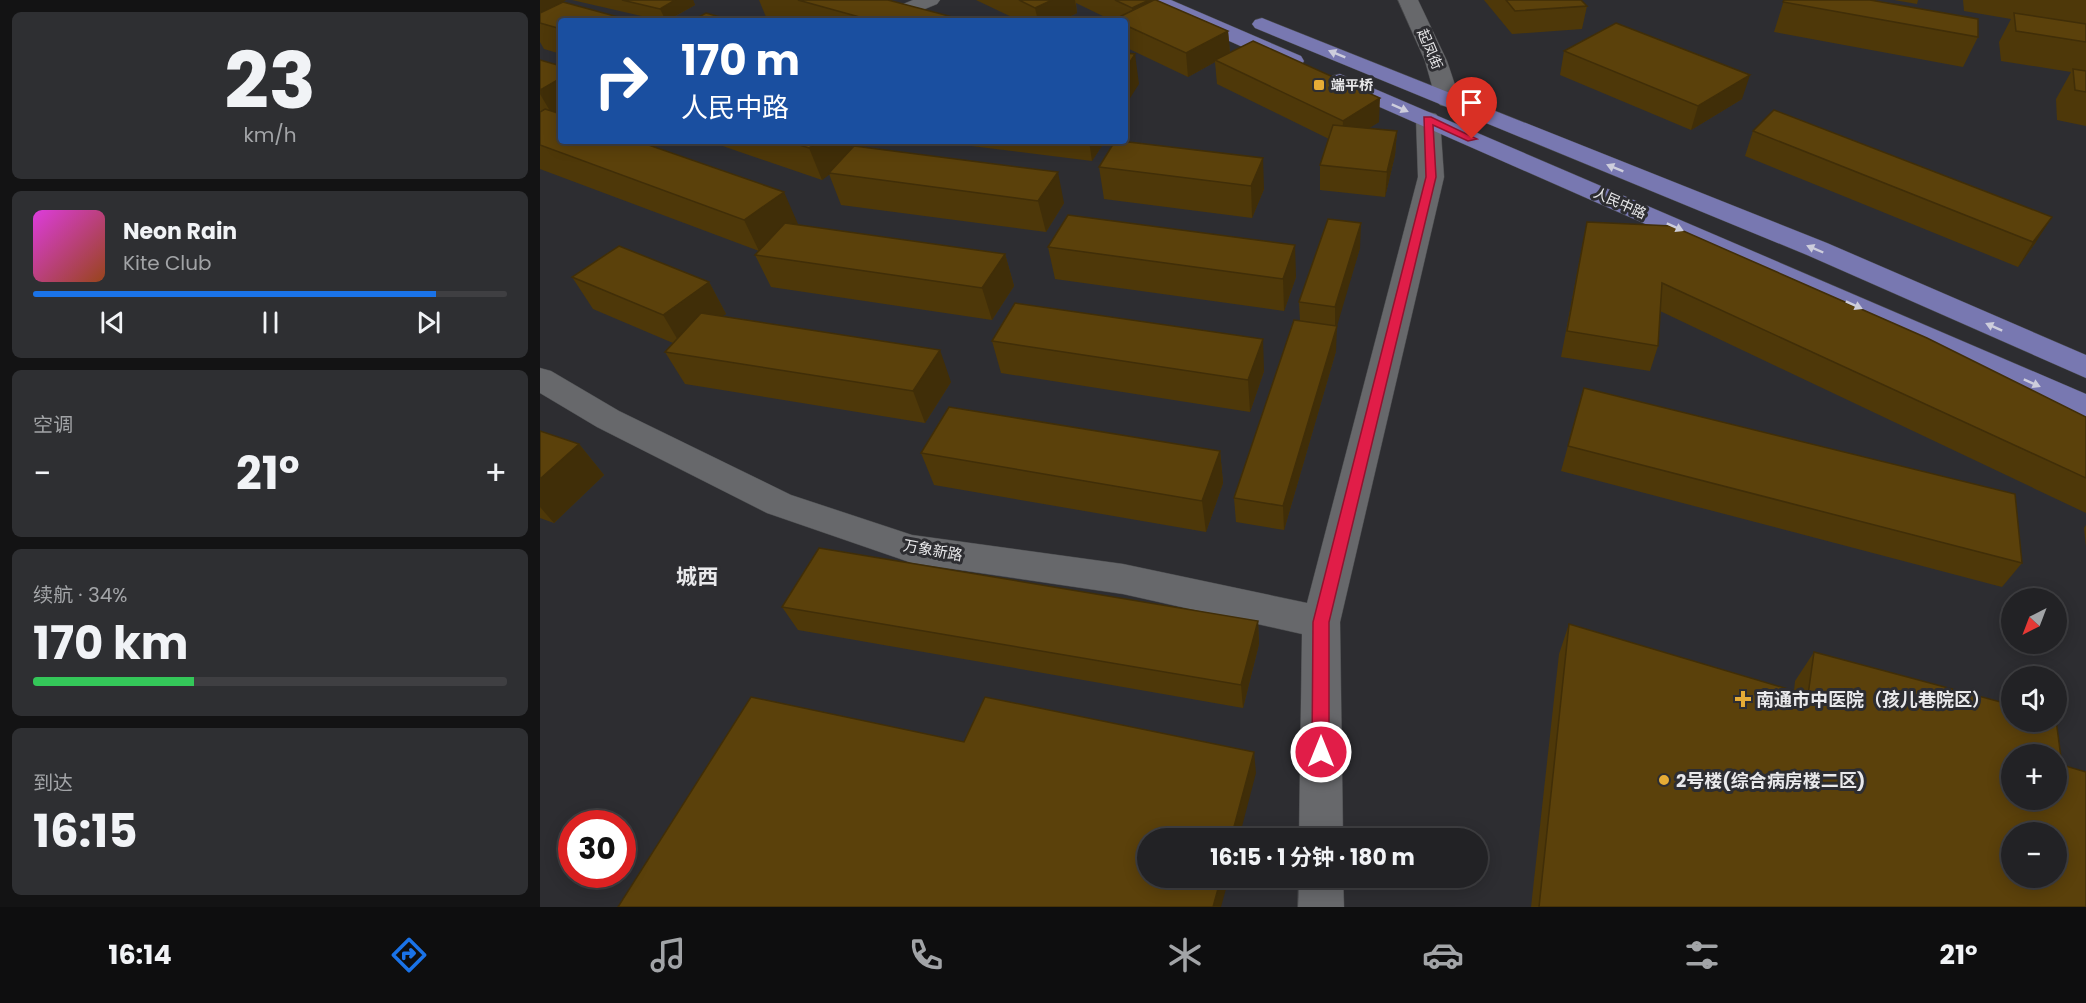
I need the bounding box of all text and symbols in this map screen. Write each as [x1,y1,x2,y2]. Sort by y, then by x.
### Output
text: 23 [224,26,316,135]
street label: 起凤街 [1413,26,1447,72]
text: 170 m [681,31,800,90]
icon: right [582,42,660,120]
one-way arrow [1328,49,1346,58]
place label: 端平桥 [1331,75,1373,95]
pin [1446,77,1497,139]
marker: 端平桥 [1312,78,1326,92]
icon: arrive [1455,86,1488,119]
text: 人民中路 [681,89,789,126]
one-way arrow [1391,103,1409,113]
text: km/h [243,121,297,149]
one-way arrow [1606,162,1624,172]
street label: 人民中路 [1590,182,1650,224]
text: Neon Rain [123,216,237,247]
one-way arrow [1666,223,1684,233]
one-way arrow [1806,244,1824,253]
text: Kite Club [123,249,212,277]
one-way arrow [1845,301,1862,310]
icon: previous [96,306,129,339]
icon: pause [254,306,287,339]
icon: next [412,306,445,339]
one-way arrow [1984,322,2002,332]
one-way arrow [2024,379,2041,388]
text: 空调 [33,411,73,439]
text: 21° [236,442,300,505]
text: − [33,450,51,497]
text: + [484,450,507,497]
street label: 万象新路 [902,534,964,566]
district label: 城西 [676,562,718,591]
text: 续航 · 34% [33,581,127,609]
north arrow [2001,588,2067,654]
map controls [2001,588,2067,888]
text: 170 km [33,612,188,675]
button: sound [2001,666,2067,732]
place label: 南通市中医院（孩儿巷院区） [1756,687,1990,712]
marker: 南通市中医院（孩儿巷院区） [1734,690,1752,708]
position arrow [1289,720,1353,784]
button: + [2001,744,2067,810]
place label: 2号楼(综合病房楼二区) [1676,768,1865,793]
text: 到达 [33,769,73,797]
marker: 2号楼(综合病房楼二区) [1657,773,1671,787]
text: 16:15 [33,800,138,863]
speed limit sign: 30 [558,810,636,888]
button: − [2001,822,2067,888]
text: 16:15 · 1 分钟 · 180 m [1210,842,1415,873]
icon: directions [388,934,430,976]
icon: music [647,934,689,976]
icon: phone [905,934,947,976]
icon: climate [1164,934,1206,976]
icon: car [1422,934,1464,976]
icon: filters [1681,934,1723,976]
text: 16:14 [108,936,172,973]
text: 21° [1940,936,1978,973]

